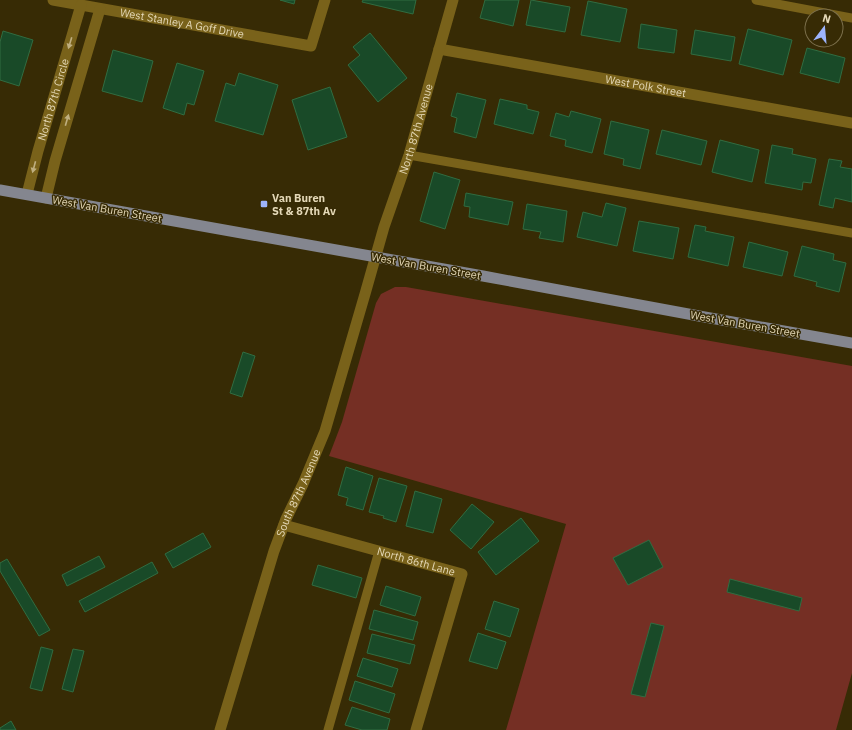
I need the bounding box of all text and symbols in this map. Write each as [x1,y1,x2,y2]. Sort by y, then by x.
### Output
street label: West Stanley A Goff Drive [119,5,245,41]
north arrow [804,8,844,48]
text: N [821,11,833,26]
one-way arrow [67,37,73,49]
street label: North 87th Circle [34,57,72,142]
street label: West Polk Street [604,72,687,100]
street label: North 87th Avenue [396,82,436,176]
one-way arrow [64,114,70,126]
one-way arrow [31,162,37,174]
place label: Van Buren St & 87th Av [272,191,336,218]
street label: West Van Buren Street [51,192,163,226]
marker: Van Buren St & 87th Av [259,199,269,209]
street label: West Van Buren Street [370,249,482,283]
street label: West Van Buren Street [689,307,801,341]
street label: South 87th Avenue [273,447,324,539]
street label: North 86th Lane [375,544,457,579]

